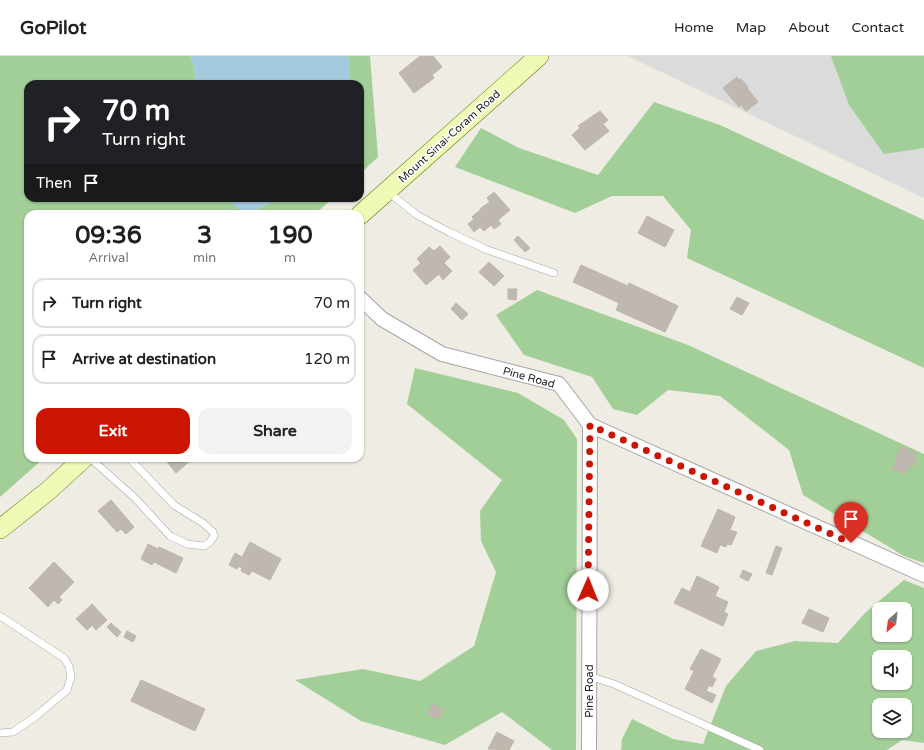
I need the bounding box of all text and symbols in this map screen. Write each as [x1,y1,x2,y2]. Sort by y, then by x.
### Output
text: GoPilot [20,17,86,39]
text: Home [674,19,714,36]
text: Map [736,19,766,36]
text: About [788,19,830,36]
text: Contact [852,19,904,36]
street label: Mount Sinai-Coram Road [396,87,503,185]
text: 70 m [102,94,170,128]
icon: right [36,96,88,148]
text: Turn right [102,128,186,150]
icon: arrive [80,172,102,194]
text: Then [36,174,72,192]
text: 09:36 [75,221,142,250]
text: 3 [197,221,212,250]
text: 190 [267,221,313,250]
text: Arrival [88,250,129,266]
text: min [193,250,216,266]
text: m [284,250,296,266]
icon: right [38,292,60,314]
text: Turn right [72,294,142,312]
text: 70 m [313,294,350,312]
icon: arrive [38,348,60,370]
text: Arrive at destination [72,350,216,368]
text: 120 m [304,350,350,368]
street label: Pine Road [501,364,556,391]
button: Exit [36,408,190,454]
button: Share [198,408,352,454]
pin [834,502,868,543]
icon: arrive [840,508,862,530]
position arrow [567,569,609,611]
north arrow [872,602,912,642]
map controls [872,602,912,738]
button: sound [872,650,912,690]
street label: Pine Road [583,664,596,718]
button: layers [872,698,912,738]

